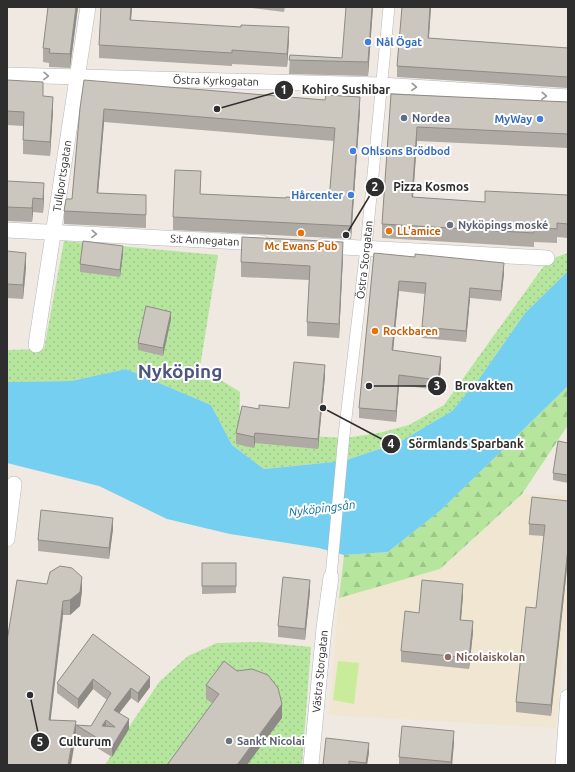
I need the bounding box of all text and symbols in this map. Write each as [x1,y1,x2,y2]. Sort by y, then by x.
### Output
place label: Nål Ögat [376,36,422,48]
marker: Nål Ögat [363,37,373,47]
one-way arrow [43,72,49,81]
street label: Östra Kyrkogatan [173,73,259,88]
callout: Kohiro Sushibar [274,78,399,102]
text: 1 [281,83,287,96]
text: Kohiro Sushibar [302,83,390,96]
one-way arrow [411,83,417,92]
one-way arrow [541,91,547,100]
place label: Nordea [412,112,450,124]
marker: Nordea [399,113,409,123]
place label: MyWay [495,113,532,125]
marker: MyWay [535,114,545,124]
street label: Tullportsgatan [51,139,73,213]
place label: Ohlsons Brödbod [361,145,450,157]
marker: Ohlsons Brödbod [348,146,358,156]
callout: Pizza Kosmos [365,175,476,199]
text: 2 [372,180,379,193]
text: Pizza Kosmos [393,180,469,193]
place label: Hårcenter [291,189,343,201]
marker: Hårcenter [346,190,356,200]
place label: Nyköpings moské [458,219,548,231]
street label: Östra Storgatan [354,220,375,300]
marker: Nyköpings moské [445,220,455,230]
place label: LL'amice [397,225,441,237]
marker: LL'amice [384,226,394,236]
marker: Mc Ewans Pub [296,228,306,238]
one-way arrow [91,229,97,238]
street label: S:t Annegatan [170,232,240,248]
place label: Mc Ewans Pub [264,240,338,252]
place label: Rockbaren [383,325,438,337]
marker: Rockbaren [370,326,380,336]
district label: Nyköping [138,360,222,382]
callout: Brovakten [427,374,521,398]
text: 3 [434,379,440,392]
text: Brovakten [455,379,513,392]
callout: Sörmlands Sparbank [381,432,532,456]
text: 4 [388,437,395,450]
text: Sörmlands Sparbank [408,437,524,450]
water label: Nyköpingsån [288,497,356,519]
street label: Västra Storgatan [310,630,330,713]
place label: Nicolaiskolan [456,651,525,663]
marker: Nicolaiskolan [443,652,453,662]
callout: Culturum [30,730,119,754]
text: 5 [37,735,44,748]
text: Culturum [59,735,111,748]
place label: Sankt Nicolai [237,735,305,747]
marker: Sankt Nicolai [224,736,234,746]

